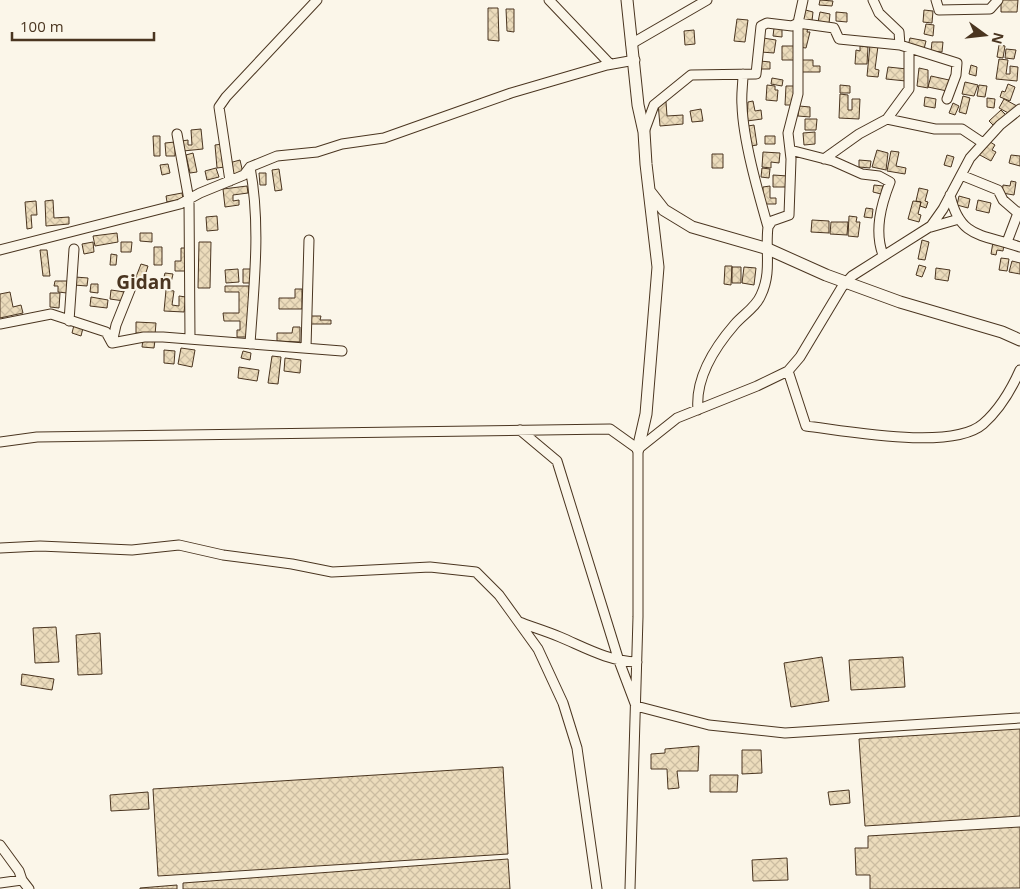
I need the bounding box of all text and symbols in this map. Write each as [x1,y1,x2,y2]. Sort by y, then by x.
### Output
scale bar [12,10,155,42]
north arrow [960,10,1010,60]
text: 100 m [20,16,64,36]
text: N [987,31,1009,46]
district label: Gidan [116,269,172,295]

